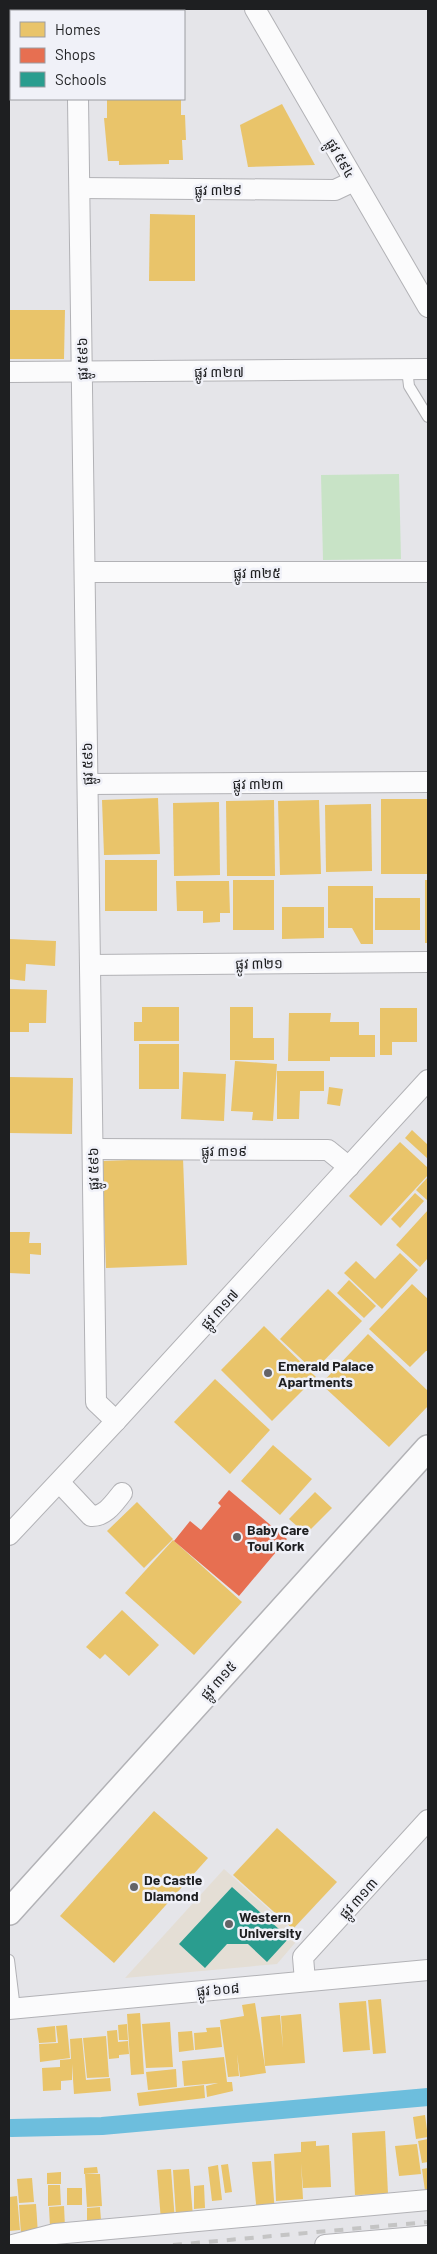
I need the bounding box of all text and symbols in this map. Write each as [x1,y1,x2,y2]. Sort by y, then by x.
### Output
legend [10,10,185,100]
text: Homes [55,20,100,38]
text: Shops [55,45,95,63]
text: Schools [55,70,107,88]
street label: ផ្លូវ ៥៩៤ [319,135,359,183]
street label: ផ្លូវ ៣២៩ [194,181,242,202]
street label: ផ្លូវ ៥៩៦ [73,337,95,381]
street label: ផ្លូវ ៣២៧ [194,363,244,384]
street label: ផ្លូវ ៣២៥ [233,564,281,585]
street label: ផ្លូវ ៥៩៦ [78,742,100,786]
street label: ផ្លូវ ៣២៣ [233,775,283,796]
street label: ផ្លូវ ៣២១ [235,954,283,976]
street label: ផ្លូវ ៣១៩ [201,1142,247,1163]
street label: ផ្លូវ ៥៩៦ [84,1147,106,1191]
street label: ផ្លូវ ៣១៧ [197,1285,245,1335]
place label: Emerald Palace Apartments [278,1357,374,1390]
marker: Emerald Palace Apartments [262,1367,274,1379]
place label: Baby Care Toul Kork [247,1521,310,1554]
marker: Baby Care Toul Kork [231,1531,243,1543]
street label: ផ្លូវ ៣១៥ [196,1657,243,1706]
place label: De Castle Diamond [144,1871,203,1904]
street label: ផ្លូវ ៣១៣ [335,1874,384,1925]
marker: De Castle Diamond [128,1881,140,1893]
place label: Western University [239,1908,302,1941]
marker: Western University [223,1918,235,1930]
street label: ផ្លូវ ៦០៨ [196,1979,240,2003]

